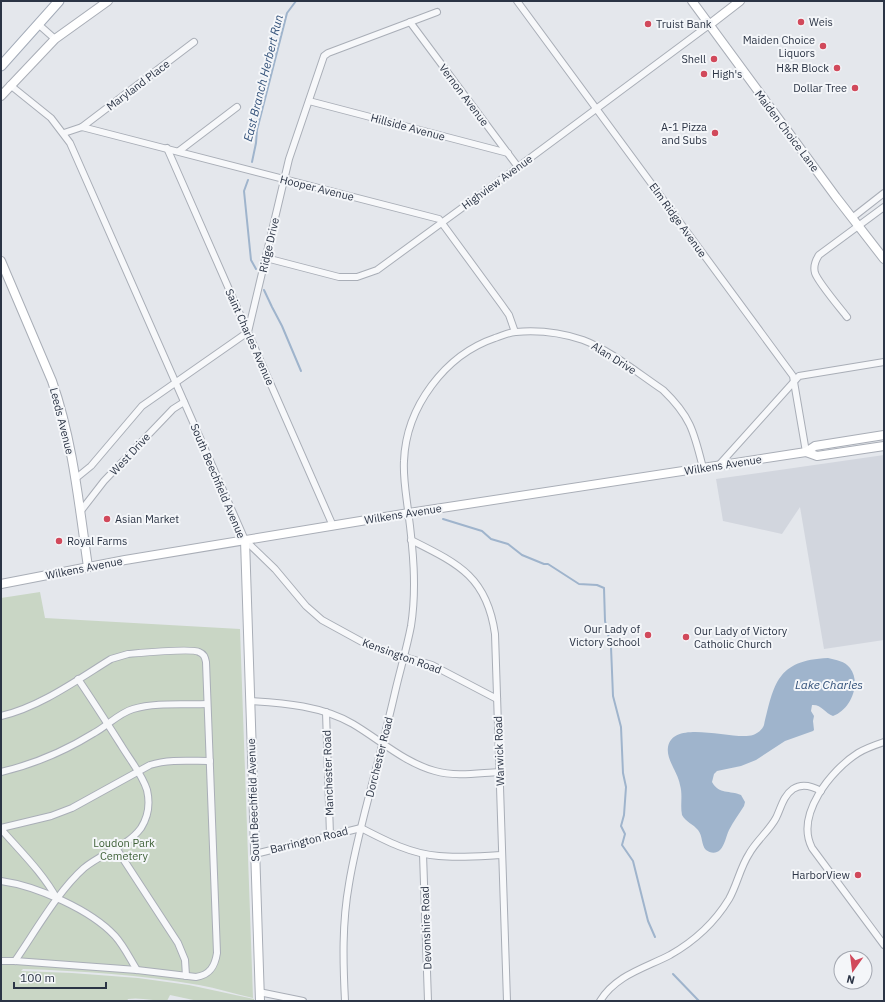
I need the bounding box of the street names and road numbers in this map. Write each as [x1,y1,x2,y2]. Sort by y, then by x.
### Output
street label: Maryland Place [104,57,172,113]
street label: Vernon Avenue [436,61,492,129]
street label: Maiden Choice Lane [752,87,822,175]
street label: Hillside Avenue [369,110,447,144]
street label: Highview Avenue [459,152,535,212]
street label: Hooper Avenue [278,172,356,204]
street label: Elm Ridge Avenue [646,180,710,260]
street label: Ridge Drive [256,216,282,274]
street label: Saint Charles Avenue [222,286,278,388]
street label: Alan Drive [589,339,639,377]
street label: Leeds Avenue [47,386,77,456]
street label: South Beechfield Avenue [187,421,249,541]
street label: West Drive [107,430,153,478]
street label: Wilkens Avenue [683,452,763,478]
street label: Wilkens Avenue [363,501,443,527]
street label: Wilkens Avenue [44,554,124,582]
street label: Kensington Road [360,635,444,677]
street label: Dorchester Road [362,715,396,799]
street label: Warwick Road [491,716,507,786]
street label: Manchester Road [320,730,336,816]
street label: South Beechfield Avenue [244,738,262,862]
street label: Barrington Road [268,824,350,856]
street label: Devonshire Road [418,886,434,970]

